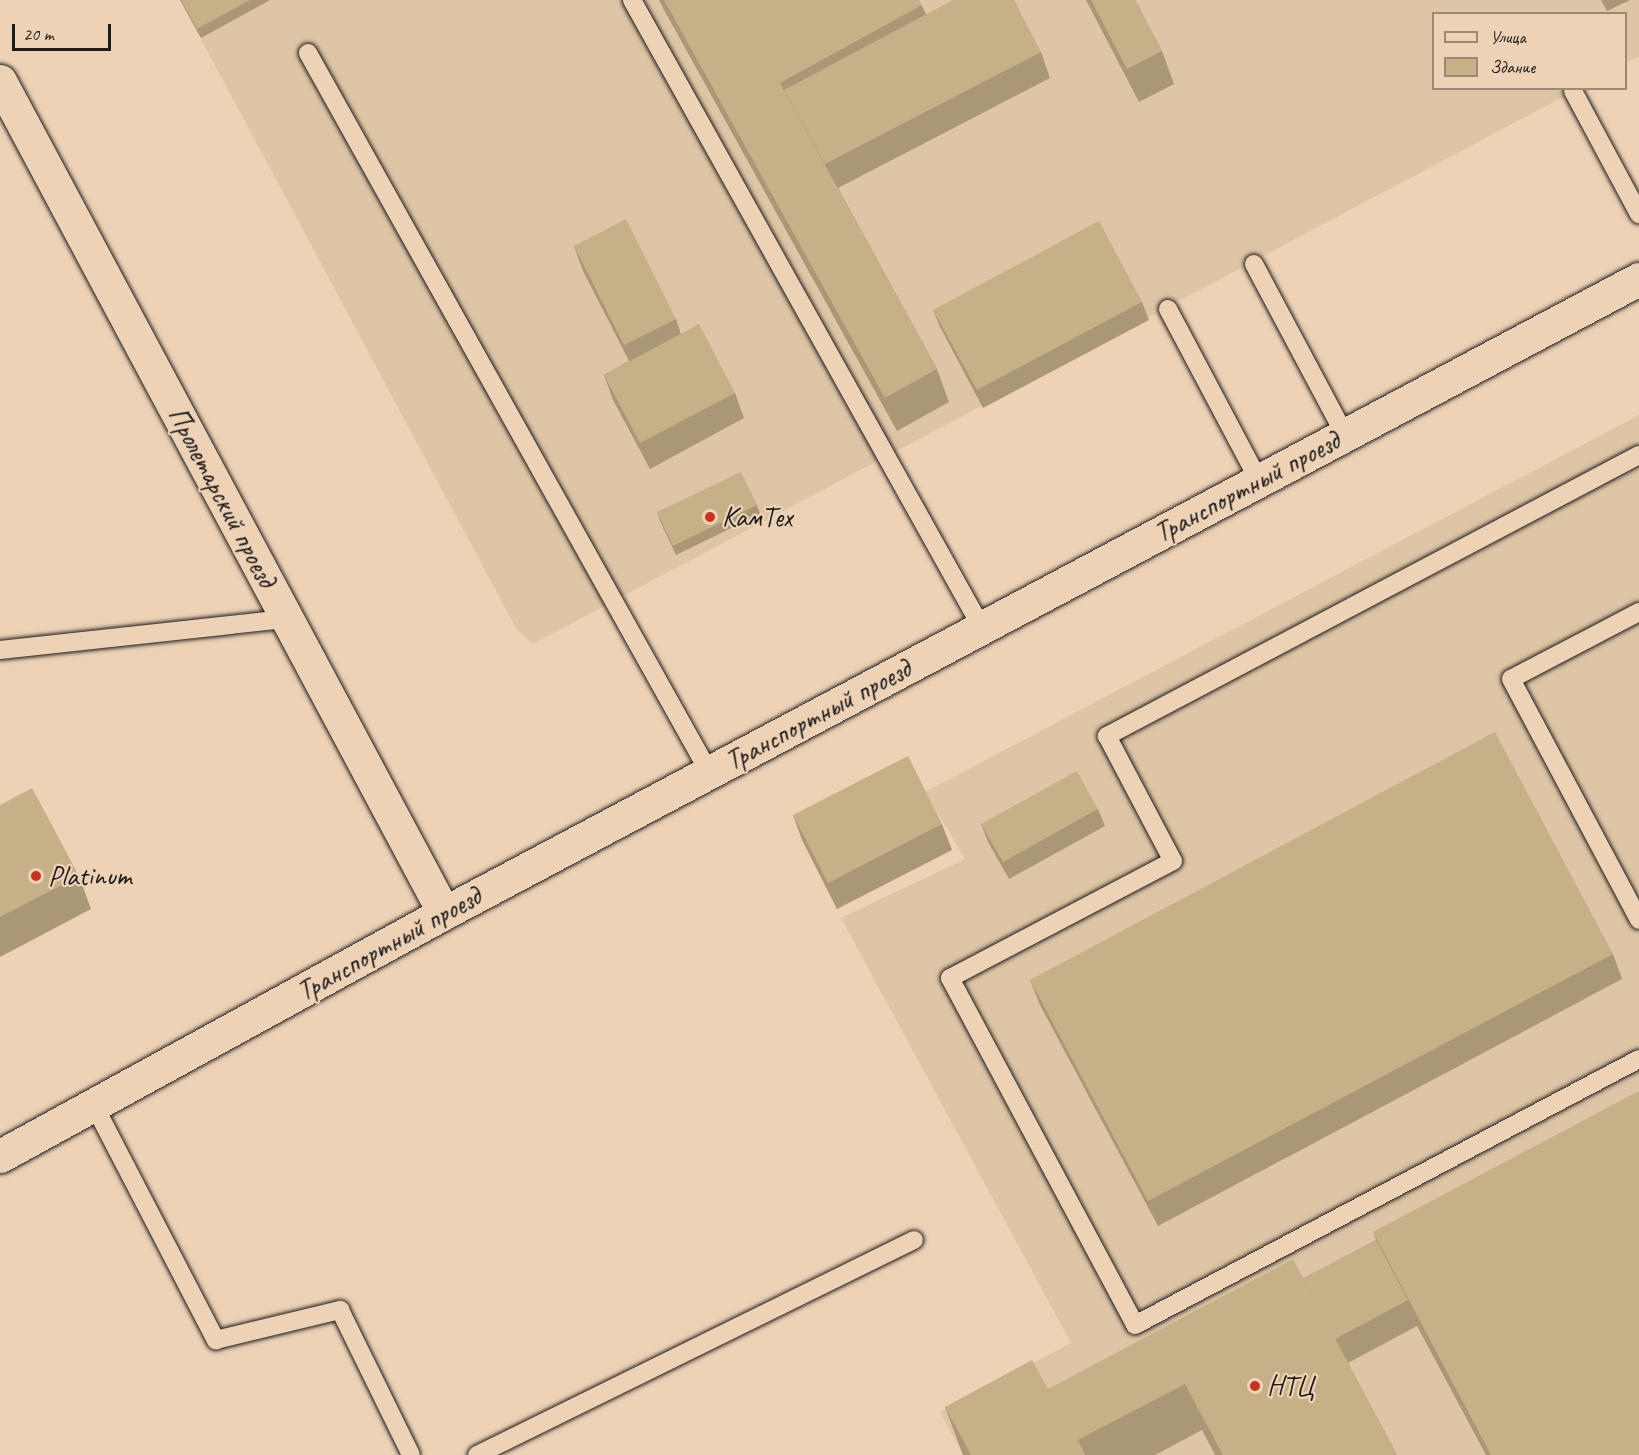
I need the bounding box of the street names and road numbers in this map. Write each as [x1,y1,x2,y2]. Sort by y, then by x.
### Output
street label: Пролетарский проезд [160,401,284,593]
street label: Транспортный проезд [1149,424,1345,550]
street label: Транспортный проезд [720,652,916,778]
street label: Транспортный проезд [291,880,487,1008]

